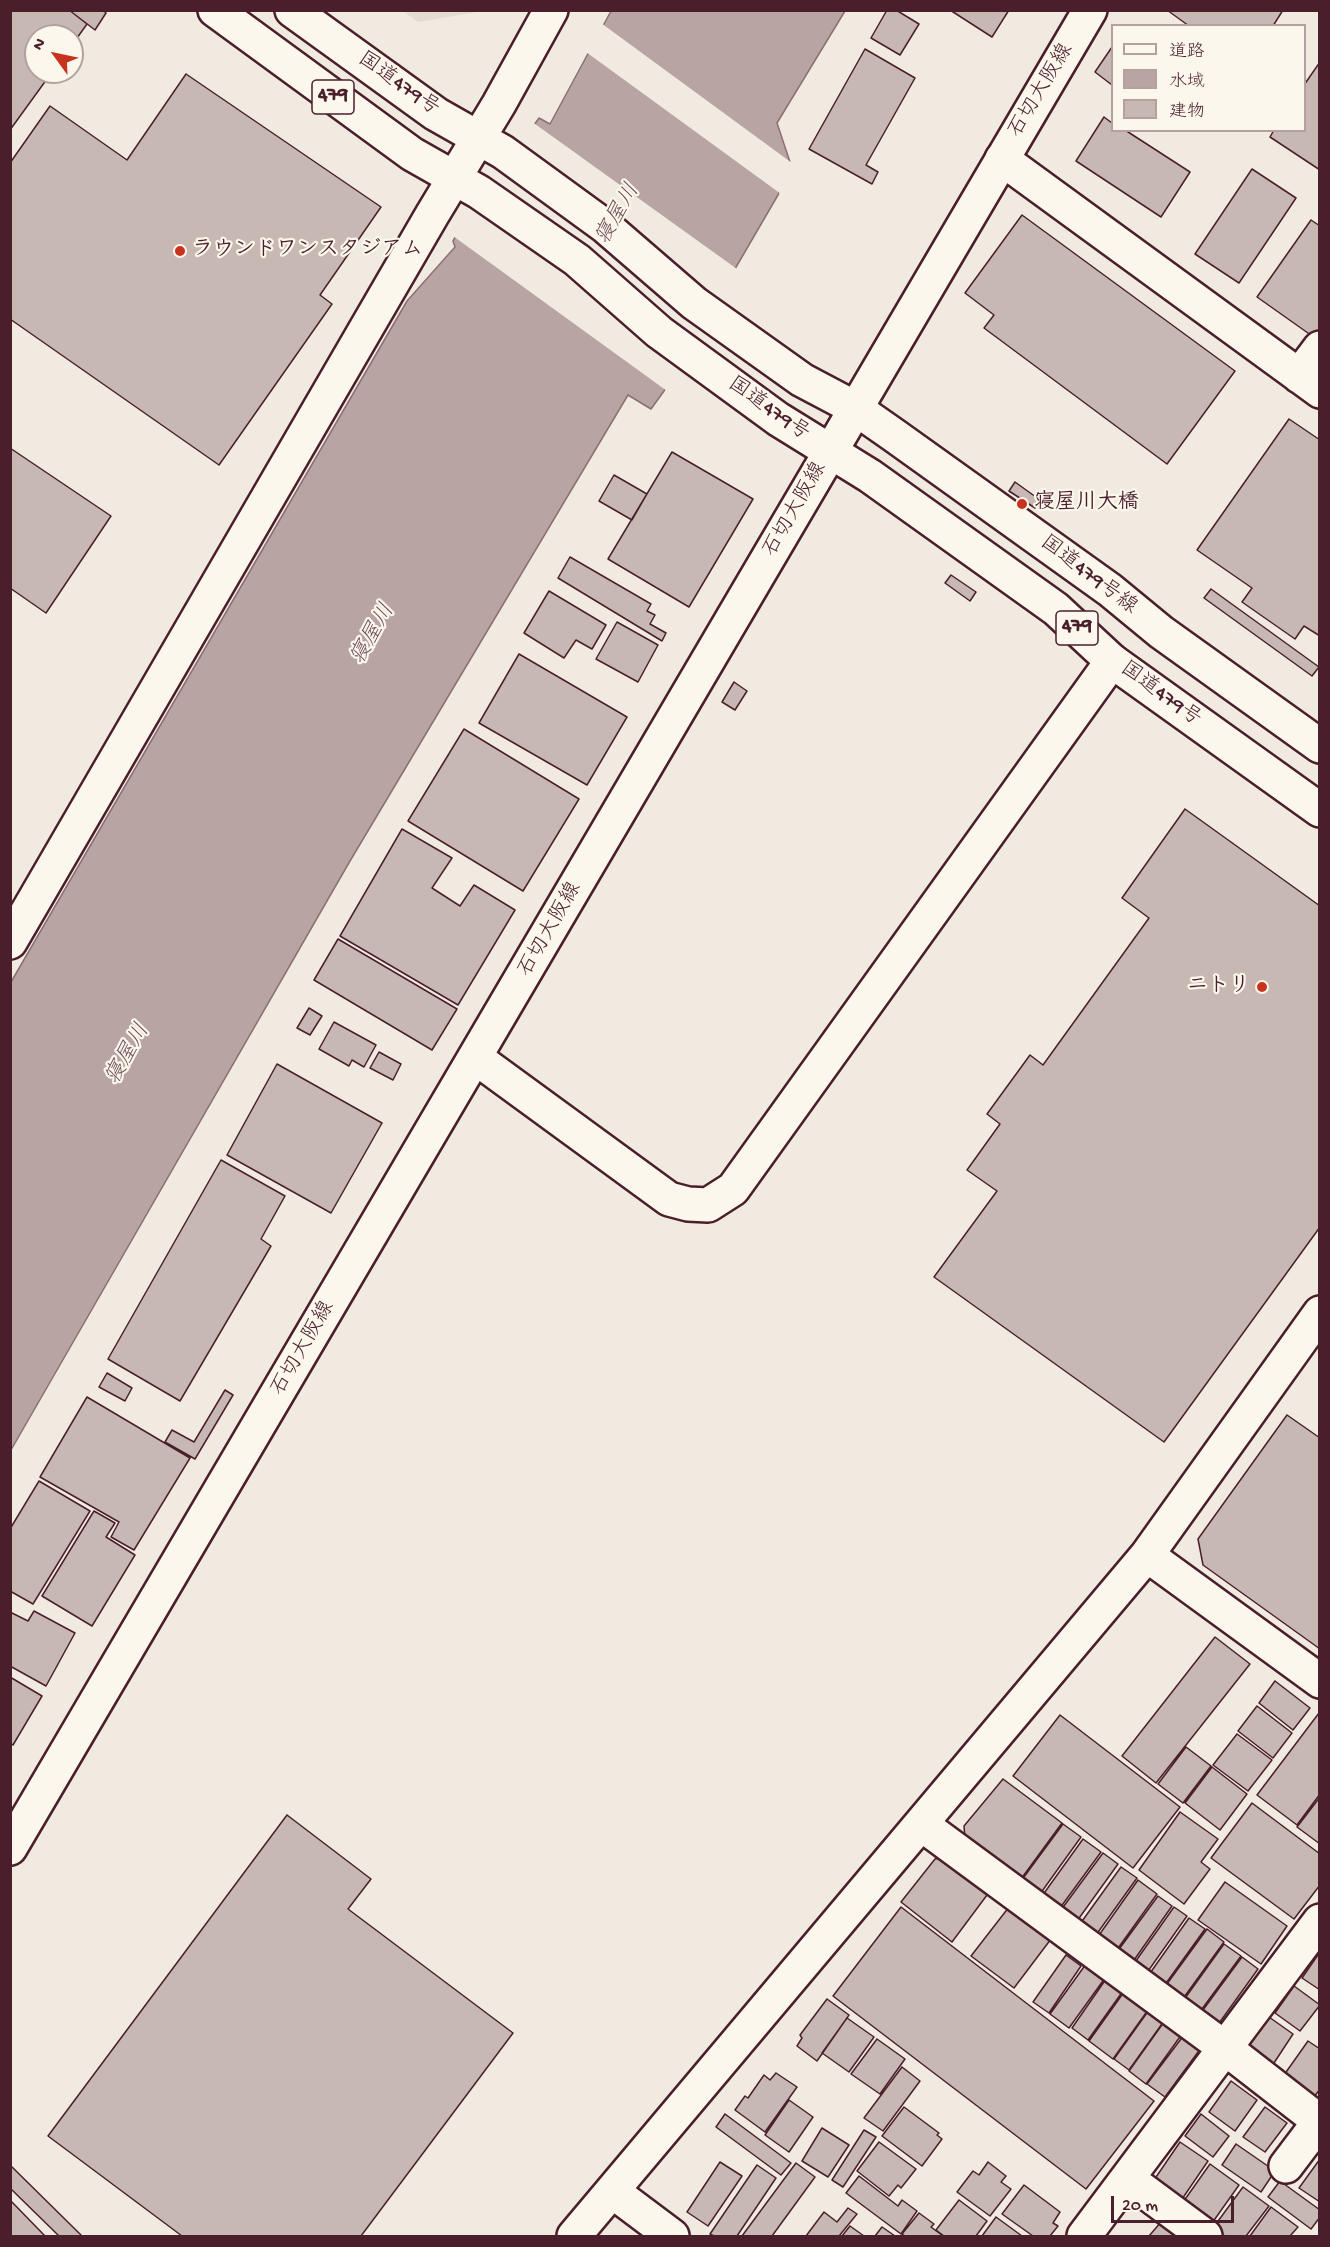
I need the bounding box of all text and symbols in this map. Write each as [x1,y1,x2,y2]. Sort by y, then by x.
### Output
north arrow [24,24,84,84]
legend [1111,24,1306,132]
text: N [29,35,51,55]
street label: 石切大阪線 [1004,40,1080,142]
text: 道路 [1169,42,1205,63]
street label: 国道479号 [352,48,444,122]
text: 水域 [1169,72,1205,93]
road number: 479 [312,80,354,114]
text: 建物 [1169,102,1205,123]
water label: 寝屋川 [591,180,647,250]
place label: ラウンドワンスタジアム [192,238,423,264]
marker: ラウンドワンスタジアム [173,244,187,258]
street label: 国道479号 [722,373,814,447]
street label: 石切大阪線 [759,458,833,562]
place label: 寝屋川大橋 [1034,491,1139,517]
marker: 寝屋川大橋 [1015,497,1029,511]
street label: 国道479号線 [1034,531,1142,621]
water label: 寝屋川 [346,600,402,670]
road number: 479 [1056,611,1098,645]
street label: 国道479号 [1114,657,1206,733]
street label: 石切大阪線 [514,878,588,982]
place label: ニトリ [1187,974,1250,1000]
marker: ニトリ [1255,980,1269,994]
water label: 寝屋川 [101,1020,157,1090]
street label: 石切大阪線 [267,1297,341,1401]
scale bar [1114,2184,1237,2222]
text: 20 m [1122,2196,1158,2217]

